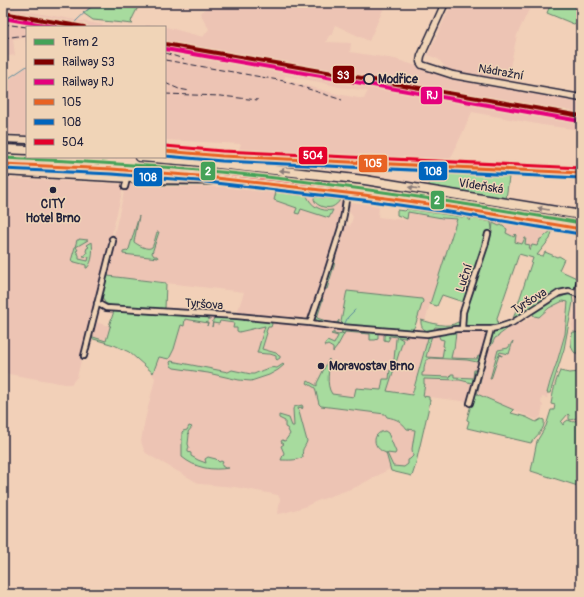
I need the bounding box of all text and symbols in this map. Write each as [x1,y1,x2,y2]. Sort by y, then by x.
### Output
legend [26,26,166,158]
text: Tram 2 [62,35,98,50]
text: Railway S3 [62,55,115,70]
street label: Nádražní [477,61,525,84]
line badge: S3 [332,65,355,84]
text: S3 [337,69,349,82]
place label: Modřice [378,72,419,87]
marker: Modřice [363,73,375,85]
text: Railway RJ [62,75,114,90]
line badge: RJ [420,86,443,105]
text: RJ [426,89,439,102]
text: 105 [62,95,81,110]
text: 108 [62,115,81,130]
text: 504 [62,135,84,150]
line badge: 504 [298,146,328,165]
text: 504 [303,149,324,162]
line badge: 105 [358,154,388,173]
text: 105 [364,157,382,170]
line badge: 2 [200,161,216,181]
line badge: 108 [418,161,448,181]
text: 2 [205,165,211,178]
text: 108 [424,165,442,178]
line badge: 108 [133,167,163,187]
one-way arrow [279,168,291,175]
text: 108 [139,171,157,184]
street label: Vídeňská [457,176,505,198]
marker: CITY Hotel Brno [48,185,58,195]
one-way arrow [408,185,420,191]
line badge: 2 [430,190,445,210]
text: 2 [434,194,440,207]
place label: CITY Hotel Brno [26,197,81,226]
one-way arrow [536,206,549,212]
street label: Luční [453,262,476,294]
street label: Tyršova [509,285,550,318]
street label: Tyršova [184,296,224,313]
place label: Moravostav Brno [329,359,415,374]
marker: Moravostav Brno [316,361,326,371]

